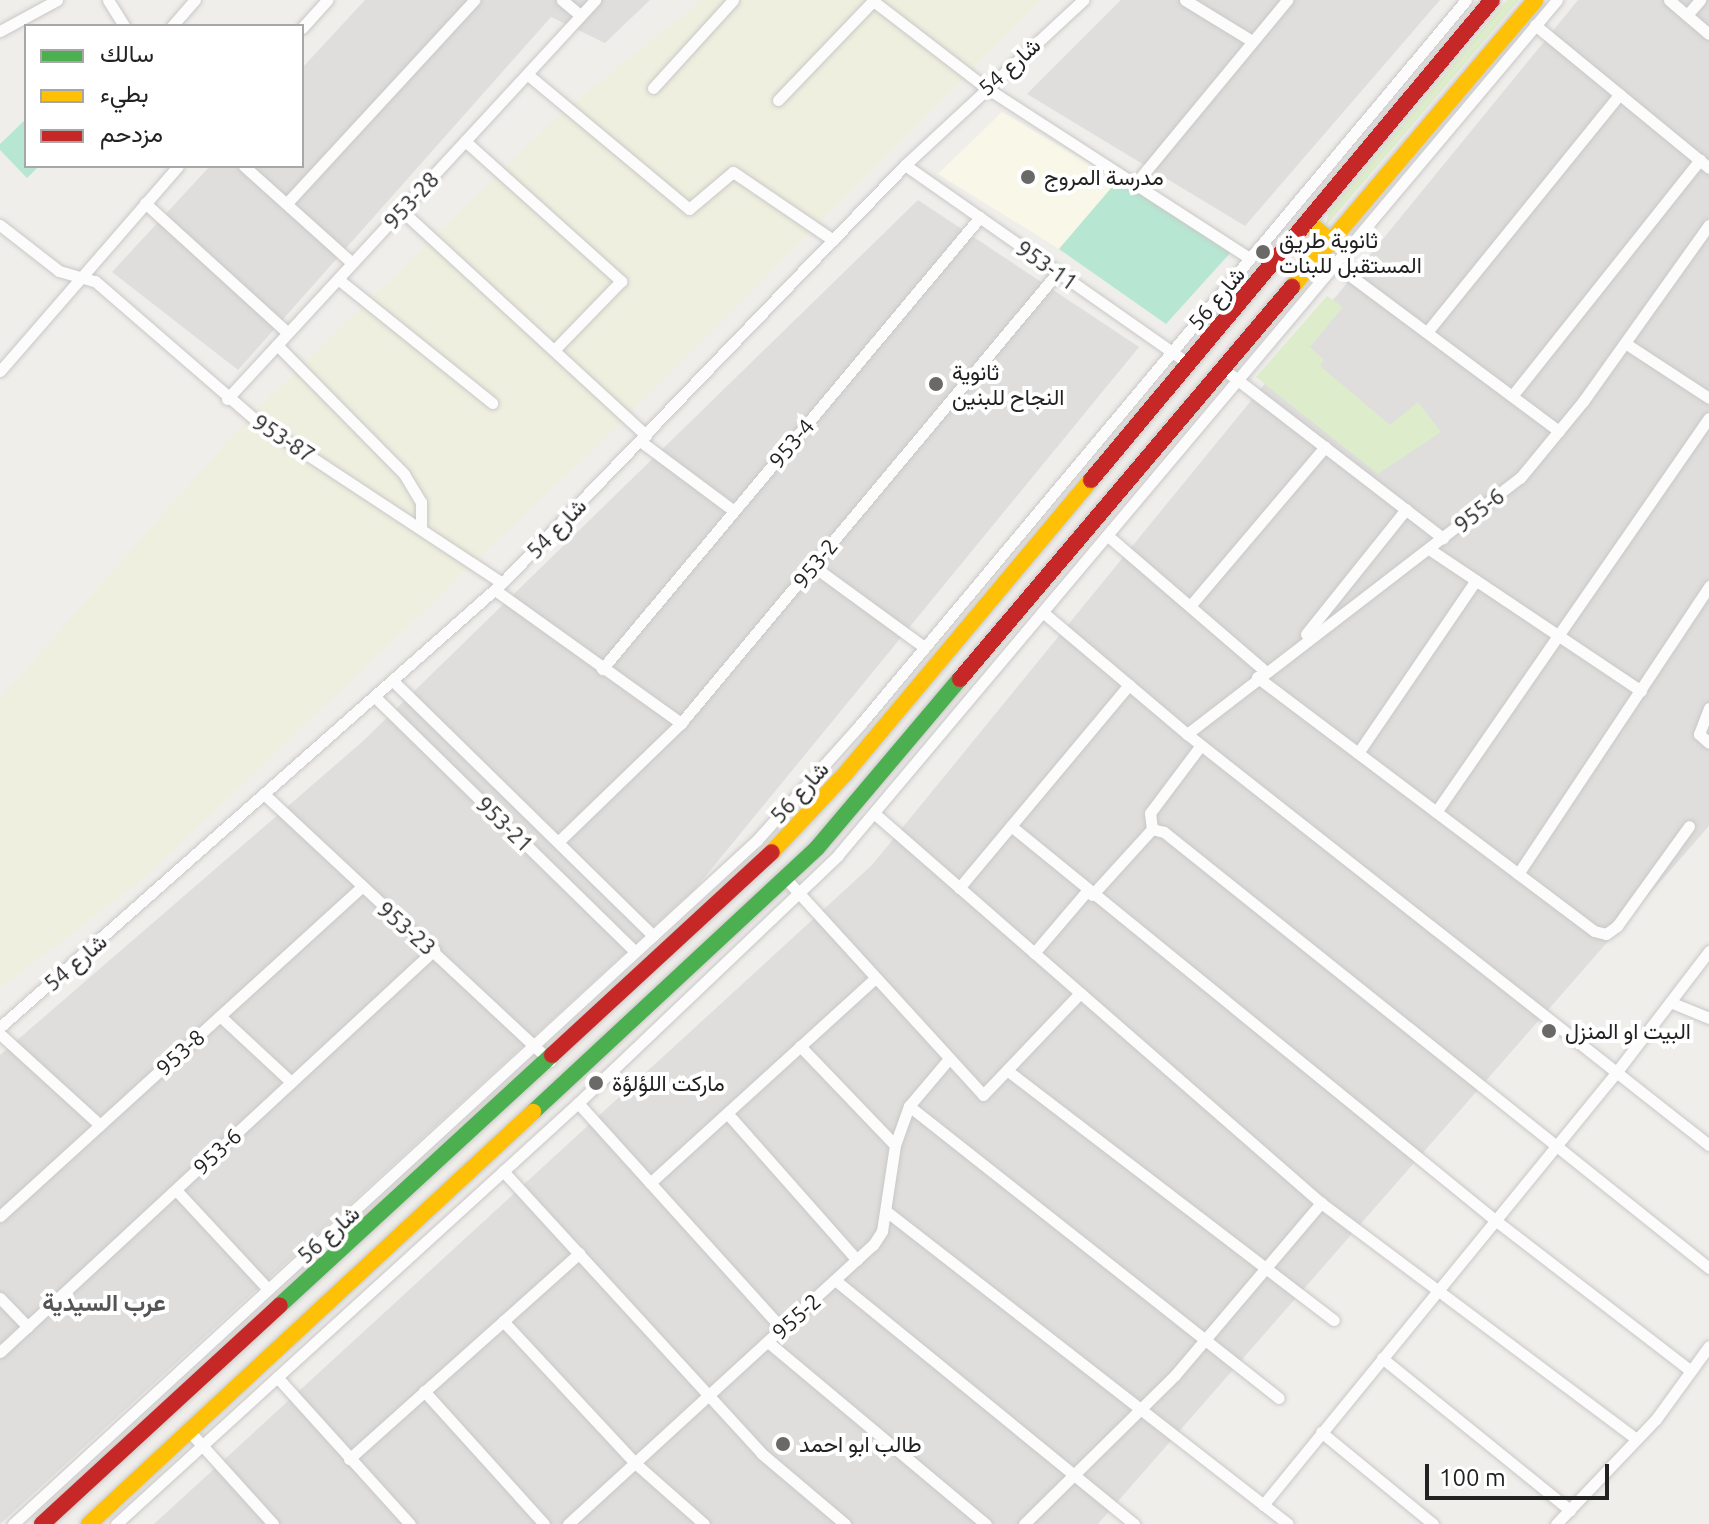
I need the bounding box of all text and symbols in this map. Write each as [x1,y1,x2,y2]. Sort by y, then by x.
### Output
legend [24,24,304,168]
street label: شارع 54 [973,31,1045,101]
text: سالك [100,40,154,67]
text: بطيء [100,80,149,107]
text: مزدحم [100,120,163,147]
place label: مدرسة المروج [1044,164,1164,190]
street label: 953-28 [378,166,444,234]
marker: مدرسة المروج [1019,168,1037,186]
place label: ثانوية طريق المستقبل للبنات [1279,226,1422,278]
street label: 953-11 [1011,235,1083,295]
marker: ثانوية طريق المستقبل للبنات [1254,243,1272,261]
street label: شارع 56 [1182,261,1250,335]
place label: ثانوية النجاح للبنين [952,358,1064,410]
marker: ثانوية النجاح للبنين [927,375,945,393]
street label: 953-87 [248,408,320,468]
street label: 953-4 [763,413,819,473]
street label: 955-6 [1449,482,1509,538]
street label: شارع 54 [521,492,591,564]
street label: 953-2 [787,533,843,593]
street label: شارع 56 [764,756,834,828]
street label: 953-21 [471,791,539,857]
street label: 953-23 [373,896,441,960]
street label: شارع 54 [38,928,112,996]
place label: البيت او المنزل [1565,1018,1691,1044]
marker: البيت او المنزل [1540,1022,1558,1040]
street label: 953-8 [150,1023,210,1081]
place label: ماركت اللؤلؤة [612,1070,725,1096]
marker: ماركت اللؤلؤة [587,1074,605,1092]
street label: 953-6 [188,1122,246,1180]
street label: شارع 56 [292,1199,364,1269]
street label: 955-2 [766,1287,826,1345]
district label: عرب السيدية [42,1289,166,1317]
place label: طالب ابو احمد [799,1431,921,1457]
marker: طالب ابو احمد [774,1435,792,1453]
scale bar [1429,1448,1613,1498]
text: 100 m [1439,1464,1506,1491]

